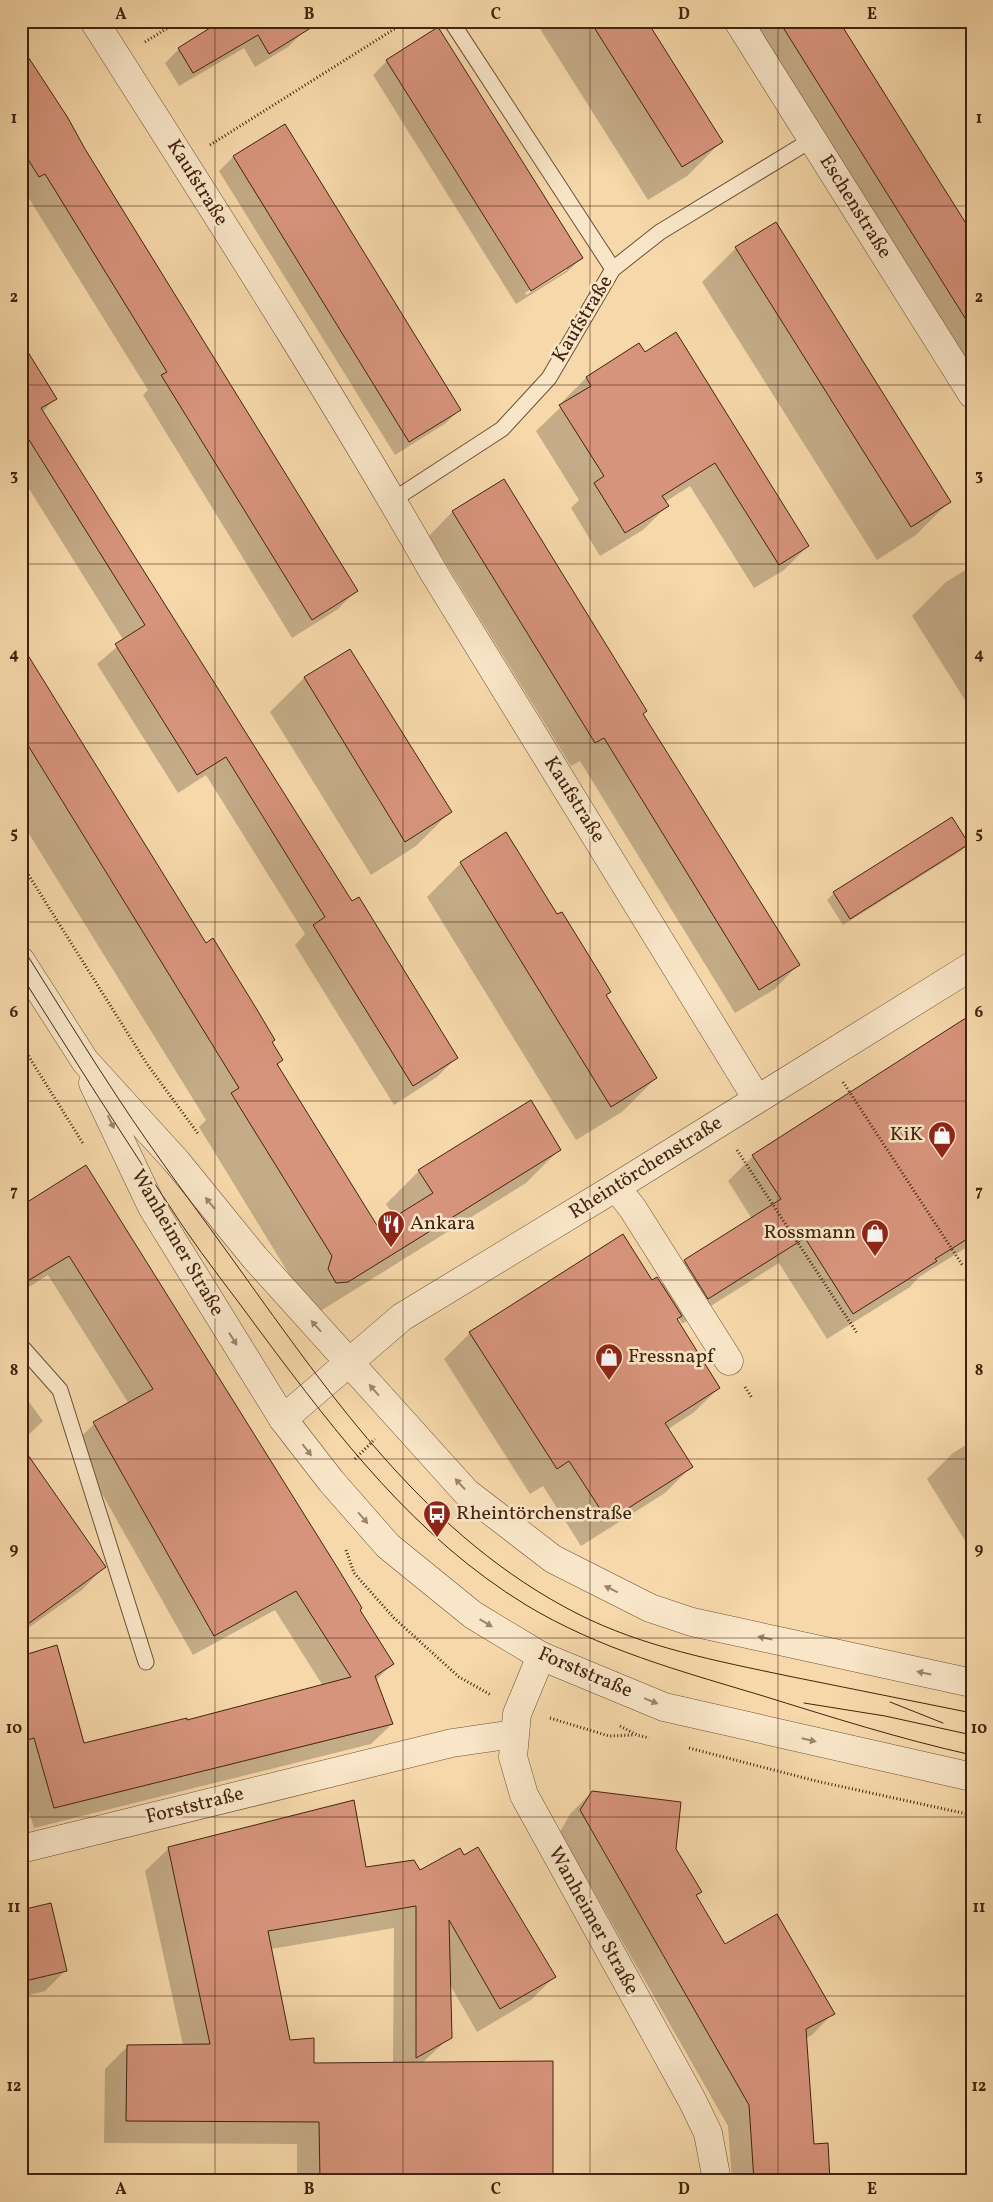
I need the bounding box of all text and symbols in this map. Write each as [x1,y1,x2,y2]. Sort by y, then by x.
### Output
text: A [115,4,127,26]
text: B [304,4,315,26]
text: C [491,4,501,26]
text: D [678,4,690,26]
text: E [867,4,877,26]
text: 1 [11,108,17,130]
text: 1 [976,108,982,130]
street label: Kaufstraße [159,134,235,232]
street label: Eschenstraße [812,150,898,264]
street label: Kaufstraße [546,270,620,368]
text: 2 [10,287,18,309]
text: 2 [975,287,983,309]
text: 3 [10,465,18,487]
text: 3 [975,465,983,487]
text: 4 [9,644,19,666]
text: 4 [974,644,984,666]
street label: Kaufstraße [536,751,612,849]
text: 5 [10,823,18,845]
text: 5 [975,823,983,845]
text: 6 [10,1002,19,1024]
text: 6 [975,1002,984,1024]
street label: Rheintörchenstraße [564,1109,728,1227]
one-way arrow [107,1115,115,1129]
shop icon: KiK [927,1120,957,1159]
place label: KiK [890,1121,923,1149]
street label: Wanheimer Straße [124,1164,230,1322]
text: 7 [10,1181,18,1203]
text: 7 [975,1181,983,1203]
one-way arrow [205,1197,216,1210]
restaurant icon: Ankara [376,1209,406,1248]
place label: Ankara [410,1210,475,1238]
shop icon: Rossmann [860,1218,890,1257]
place label: Rossmann [763,1219,856,1247]
one-way arrow [311,1319,322,1332]
one-way arrow [229,1333,238,1346]
shop icon: Fressnapf [594,1342,624,1381]
place label: Fressnapf [628,1343,716,1371]
text: 8 [10,1360,18,1382]
text: 8 [975,1360,983,1382]
one-way arrow [368,1383,379,1396]
one-way arrow [302,1443,312,1457]
one-way arrow [454,1479,466,1491]
bus stop icon: Rheintörchenstraße [422,1499,452,1538]
place label: Rheintörchenstraße [456,1500,632,1528]
one-way arrow [357,1511,369,1523]
text: 9 [10,1539,19,1561]
text: 9 [975,1539,984,1561]
one-way arrow [604,1585,618,1593]
one-way arrow [479,1619,493,1628]
one-way arrow [758,1634,773,1642]
street label: Forststraße [533,1641,637,1705]
one-way arrow [917,1669,932,1677]
one-way arrow [644,1698,658,1706]
text: 10 [6,1718,22,1740]
text: 10 [971,1718,987,1740]
one-way arrow [801,1736,816,1744]
street label: Forststraße [143,1780,247,1832]
street label: Wanheimer Straße [541,1842,645,2000]
text: 11 [8,1897,20,1919]
text: 11 [973,1897,985,1919]
text: 12 [7,2076,21,2098]
text: 12 [972,2076,986,2098]
text: A [115,2179,127,2201]
text: B [304,2179,315,2201]
text: C [491,2179,501,2201]
text: D [678,2179,690,2201]
text: E [867,2179,877,2201]

